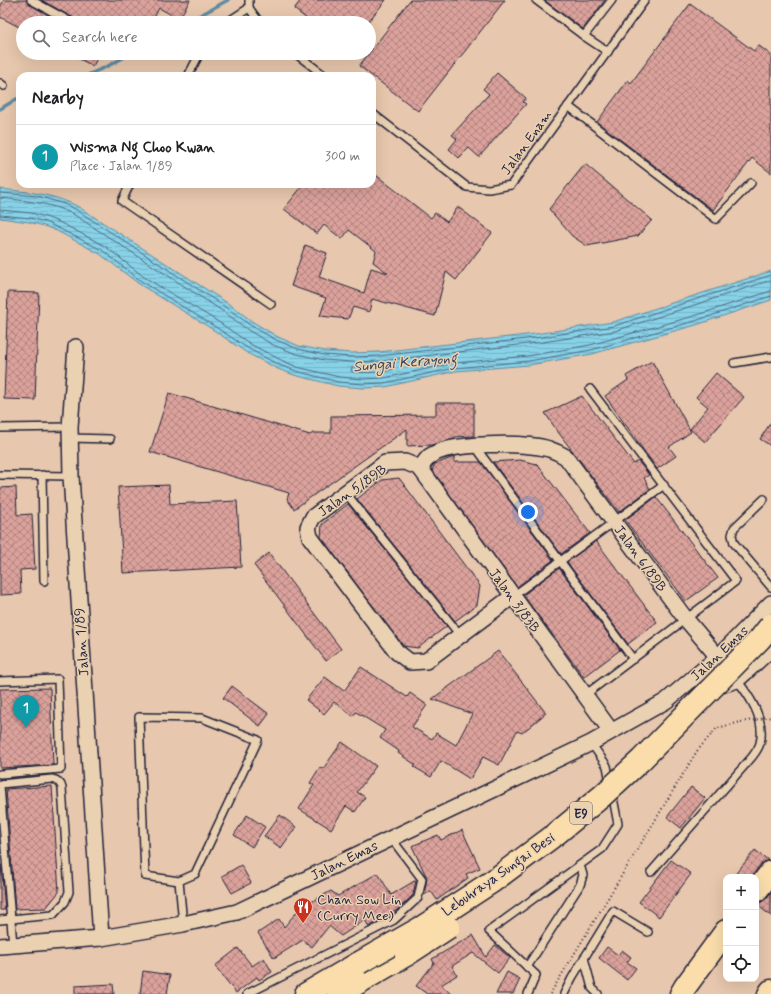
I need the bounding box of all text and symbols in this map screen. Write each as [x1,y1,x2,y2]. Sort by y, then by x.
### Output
search box [16,16,376,60]
icon: search [30,27,52,49]
text: Search here [62,28,138,48]
text: Nearby [32,87,84,109]
street label: Jalan Enam [497,107,556,179]
text: Wisma Ng Choo Kwan [70,138,215,158]
text: 1 [42,148,48,165]
text: 300 m [325,148,360,165]
text: Place · Jalan 1/89 [70,158,173,175]
water label: Sungai Kerayong [352,348,460,379]
street label: Jalan 5/89B [315,460,391,521]
your location [518,502,538,522]
street label: Jalan 6/89B [610,521,671,596]
street label: Jalan 3/83B [485,565,544,636]
street label: Jalan 1/89 [71,607,93,677]
street label: Jalan Emas [687,622,752,685]
pin: 1 [13,695,39,728]
road number: E9 [570,802,592,824]
street label: Lebuhraya Sungai Besi [439,829,560,922]
street label: Jalan Emas [308,837,381,885]
map controls [723,874,759,982]
button: + [723,874,759,910]
place label: Chan Sow Lin (Curry Mee) [317,891,401,925]
restaurant icon: Chan Sow Lin (Curry Mee) [292,896,314,924]
button: − [723,910,759,946]
button: locate [723,946,759,982]

